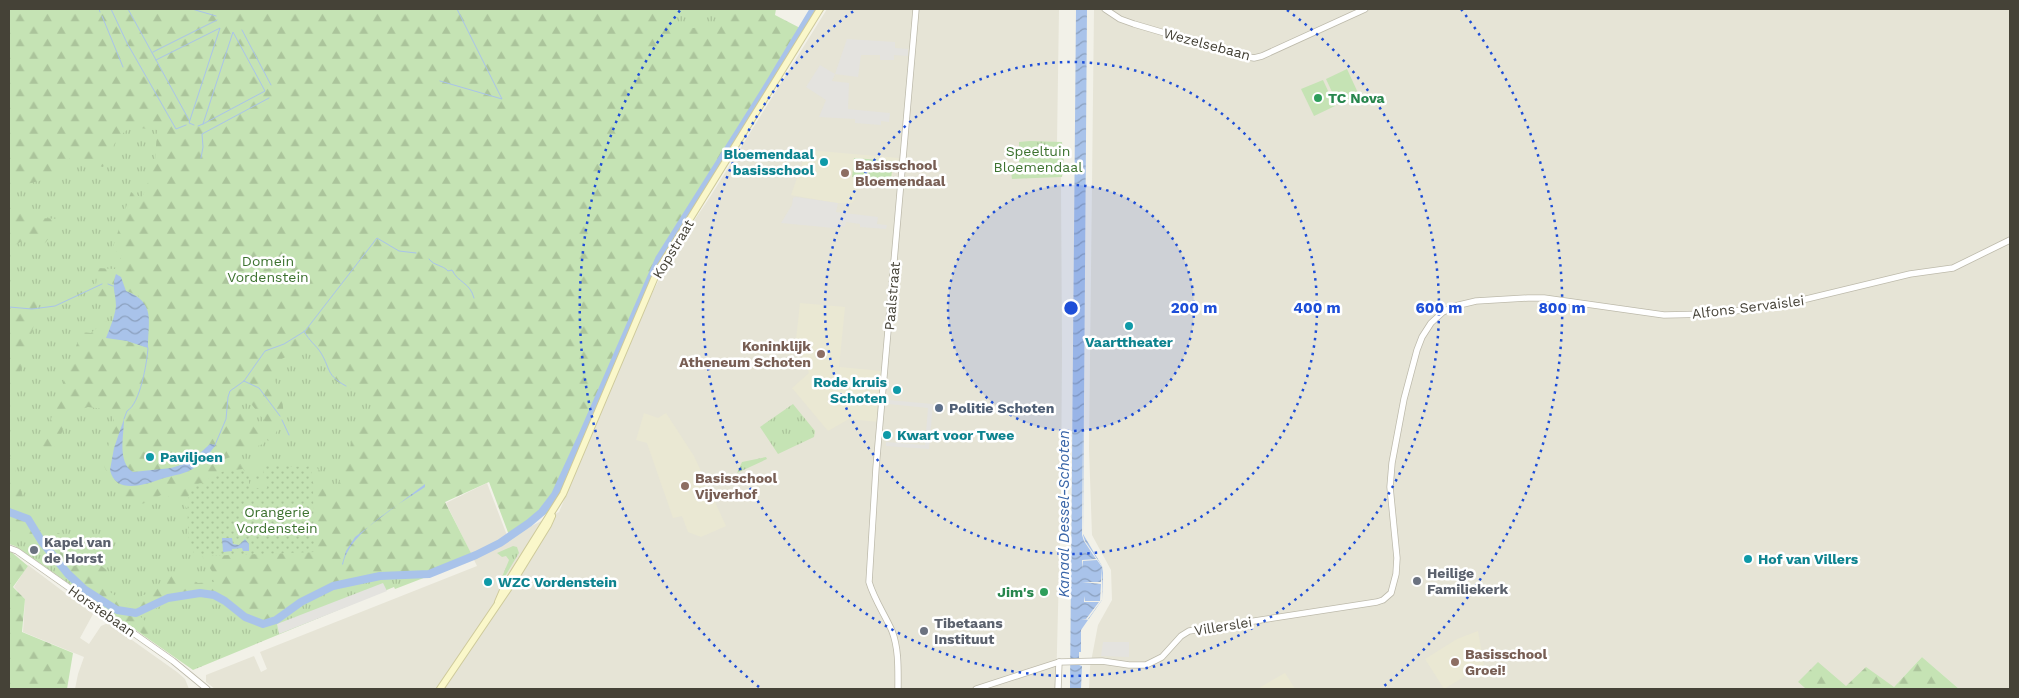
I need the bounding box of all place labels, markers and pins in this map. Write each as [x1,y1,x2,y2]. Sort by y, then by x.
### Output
place label: TC Nova [1328,90,1386,106]
marker: TC Nova [1312,92,1324,104]
place label: Bloemendaal basisschool [724,146,814,178]
marker: Bloemendaal basisschool [818,156,830,168]
place label: Basisschool Bloemendaal [855,157,946,189]
marker: Basisschool Bloemendaal [839,167,851,179]
centre of rings [1062,299,1080,317]
marker: Vaarttheater [1123,320,1135,332]
place label: Vaarttheater [1085,334,1173,350]
place label: Koninklijk Atheneum Schoten [679,338,811,370]
marker: Koninklijk Atheneum Schoten [815,348,827,360]
place label: Rode kruis Schoten [813,374,888,406]
marker: Rode kruis Schoten [891,384,903,396]
place label: Politie Schoten [949,400,1054,416]
marker: Politie Schoten [933,402,945,414]
place label: Kwart voor Twee [897,427,1014,443]
marker: Kwart voor Twee [881,429,893,441]
place label: Paviljoen [160,449,223,465]
marker: Paviljoen [144,451,156,463]
place label: Basisschool Vijverhof [695,470,777,502]
marker: Basisschool Vijverhof [679,480,691,492]
place label: Kapel van de Horst [44,534,111,566]
marker: Kapel van de Horst [28,544,40,556]
place label: Hof van Villers [1758,551,1859,567]
marker: Hof van Villers [1742,553,1754,565]
place label: Heilige Familiekerk [1427,565,1508,597]
place label: WZC Vordenstein [498,574,617,590]
marker: Heilige Familiekerk [1411,575,1423,587]
marker: WZC Vordenstein [482,576,494,588]
place label: Jim's [997,584,1035,600]
marker: Jim's [1038,586,1050,598]
place label: Tibetaans Instituut [934,615,1003,647]
marker: Tibetaans Instituut [918,625,930,637]
place label: Basisschool Groei! [1465,646,1547,678]
marker: Basisschool Groei! [1449,656,1461,668]

